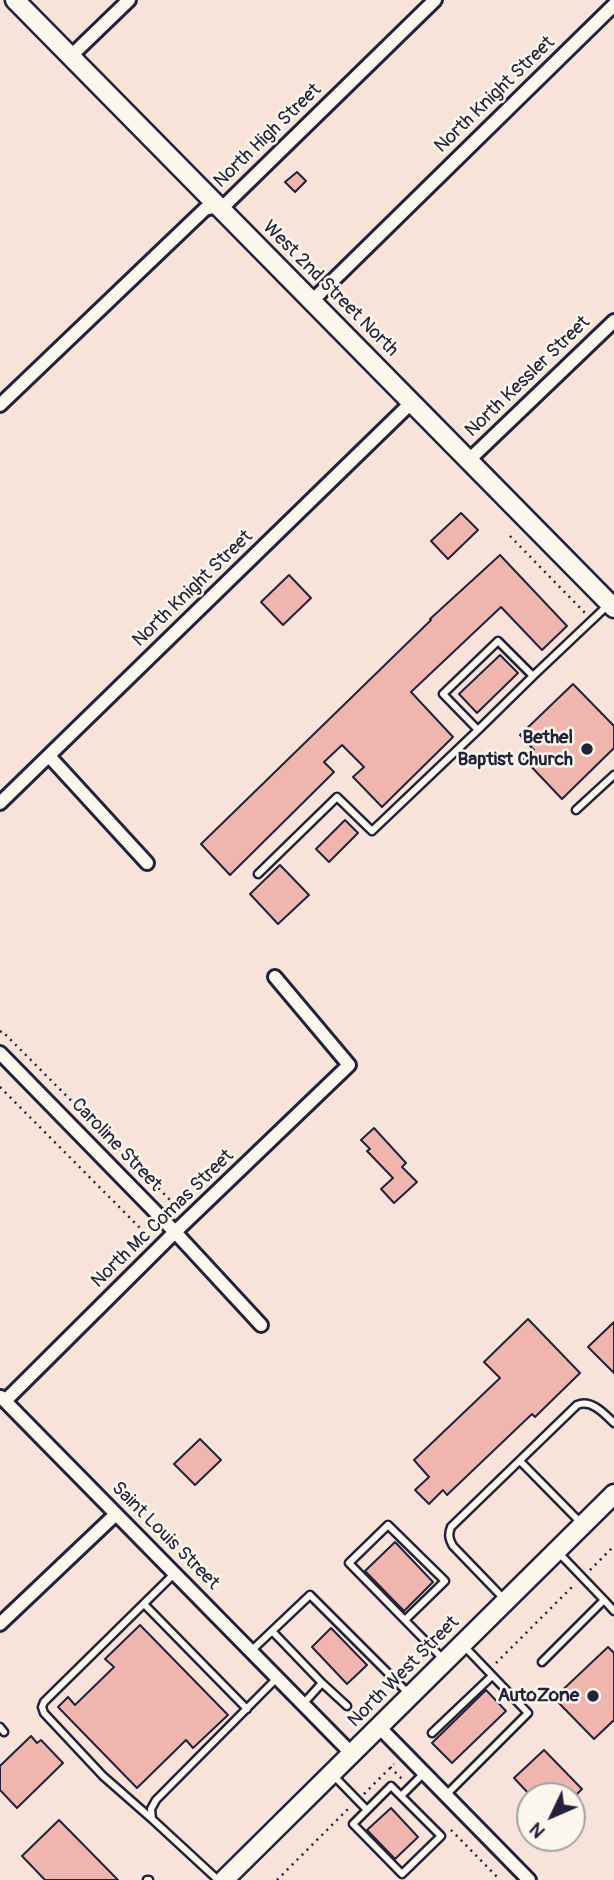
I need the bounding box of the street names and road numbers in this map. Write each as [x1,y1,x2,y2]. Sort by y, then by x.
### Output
street label: North Knight Street [430,32,560,158]
street label: North High Street [210,79,326,193]
street label: West 2nd Street North [257,216,403,362]
street label: North Kessler Street [461,312,595,442]
street label: North Knight Street [128,526,258,652]
street label: Caroline Street [66,1094,166,1196]
street label: North Mc Comas Street [87,1145,239,1293]
street label: Saint Louis Street [106,1477,224,1595]
street label: North West Street [344,1612,464,1732]

